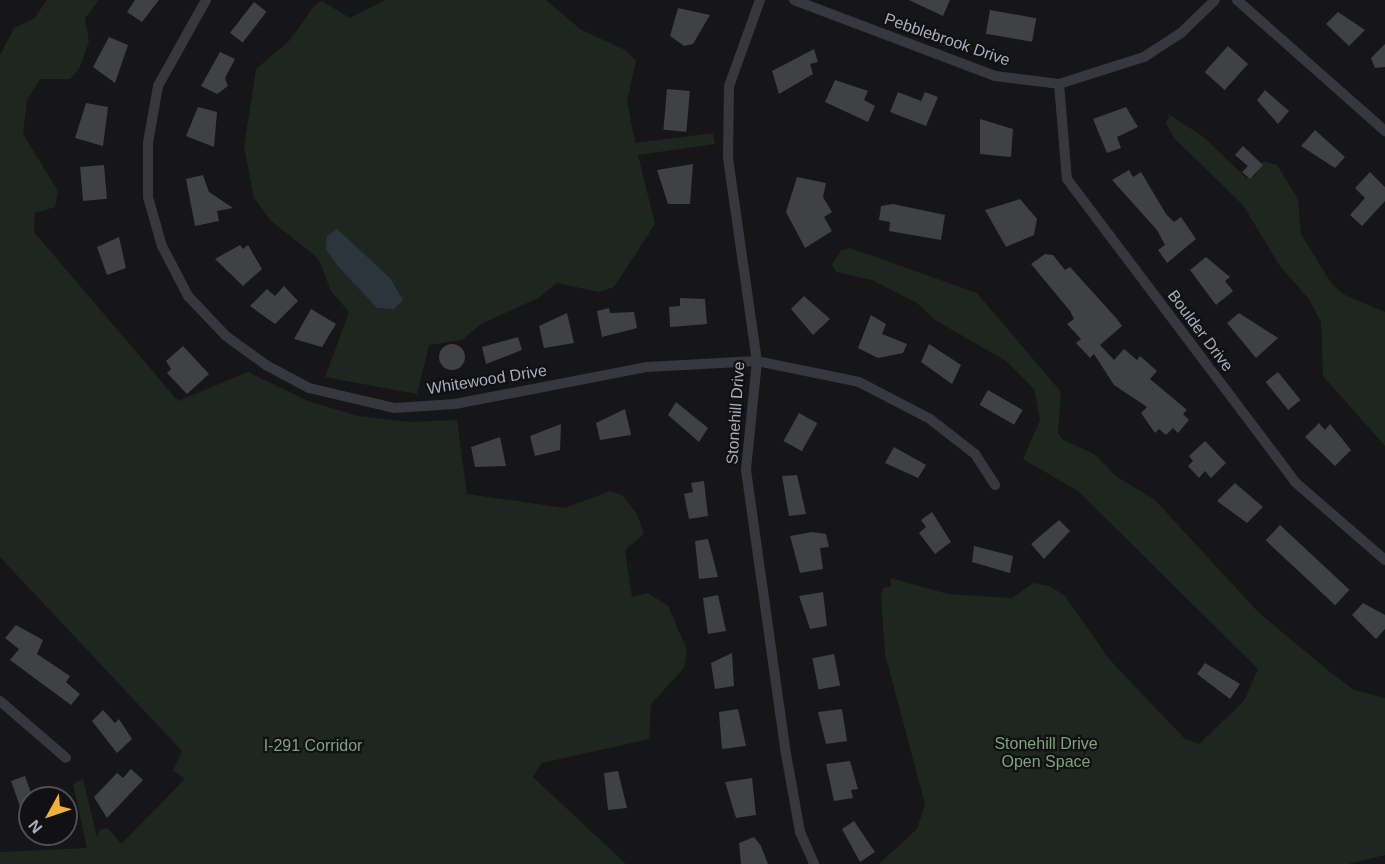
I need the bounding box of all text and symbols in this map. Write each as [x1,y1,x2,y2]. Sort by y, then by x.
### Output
street label: Pebblebrook Drive [882,9,1012,71]
street label: Boulder Drive [1163,287,1237,375]
street label: Whitewood Drive [426,361,548,399]
street label: Stonehill Drive [723,361,749,465]
park label: Stonehill Drive Open Space [994,734,1098,772]
park label: I-291 Corridor [264,736,362,756]
north arrow [18,786,78,846]
text: N [25,817,46,836]

